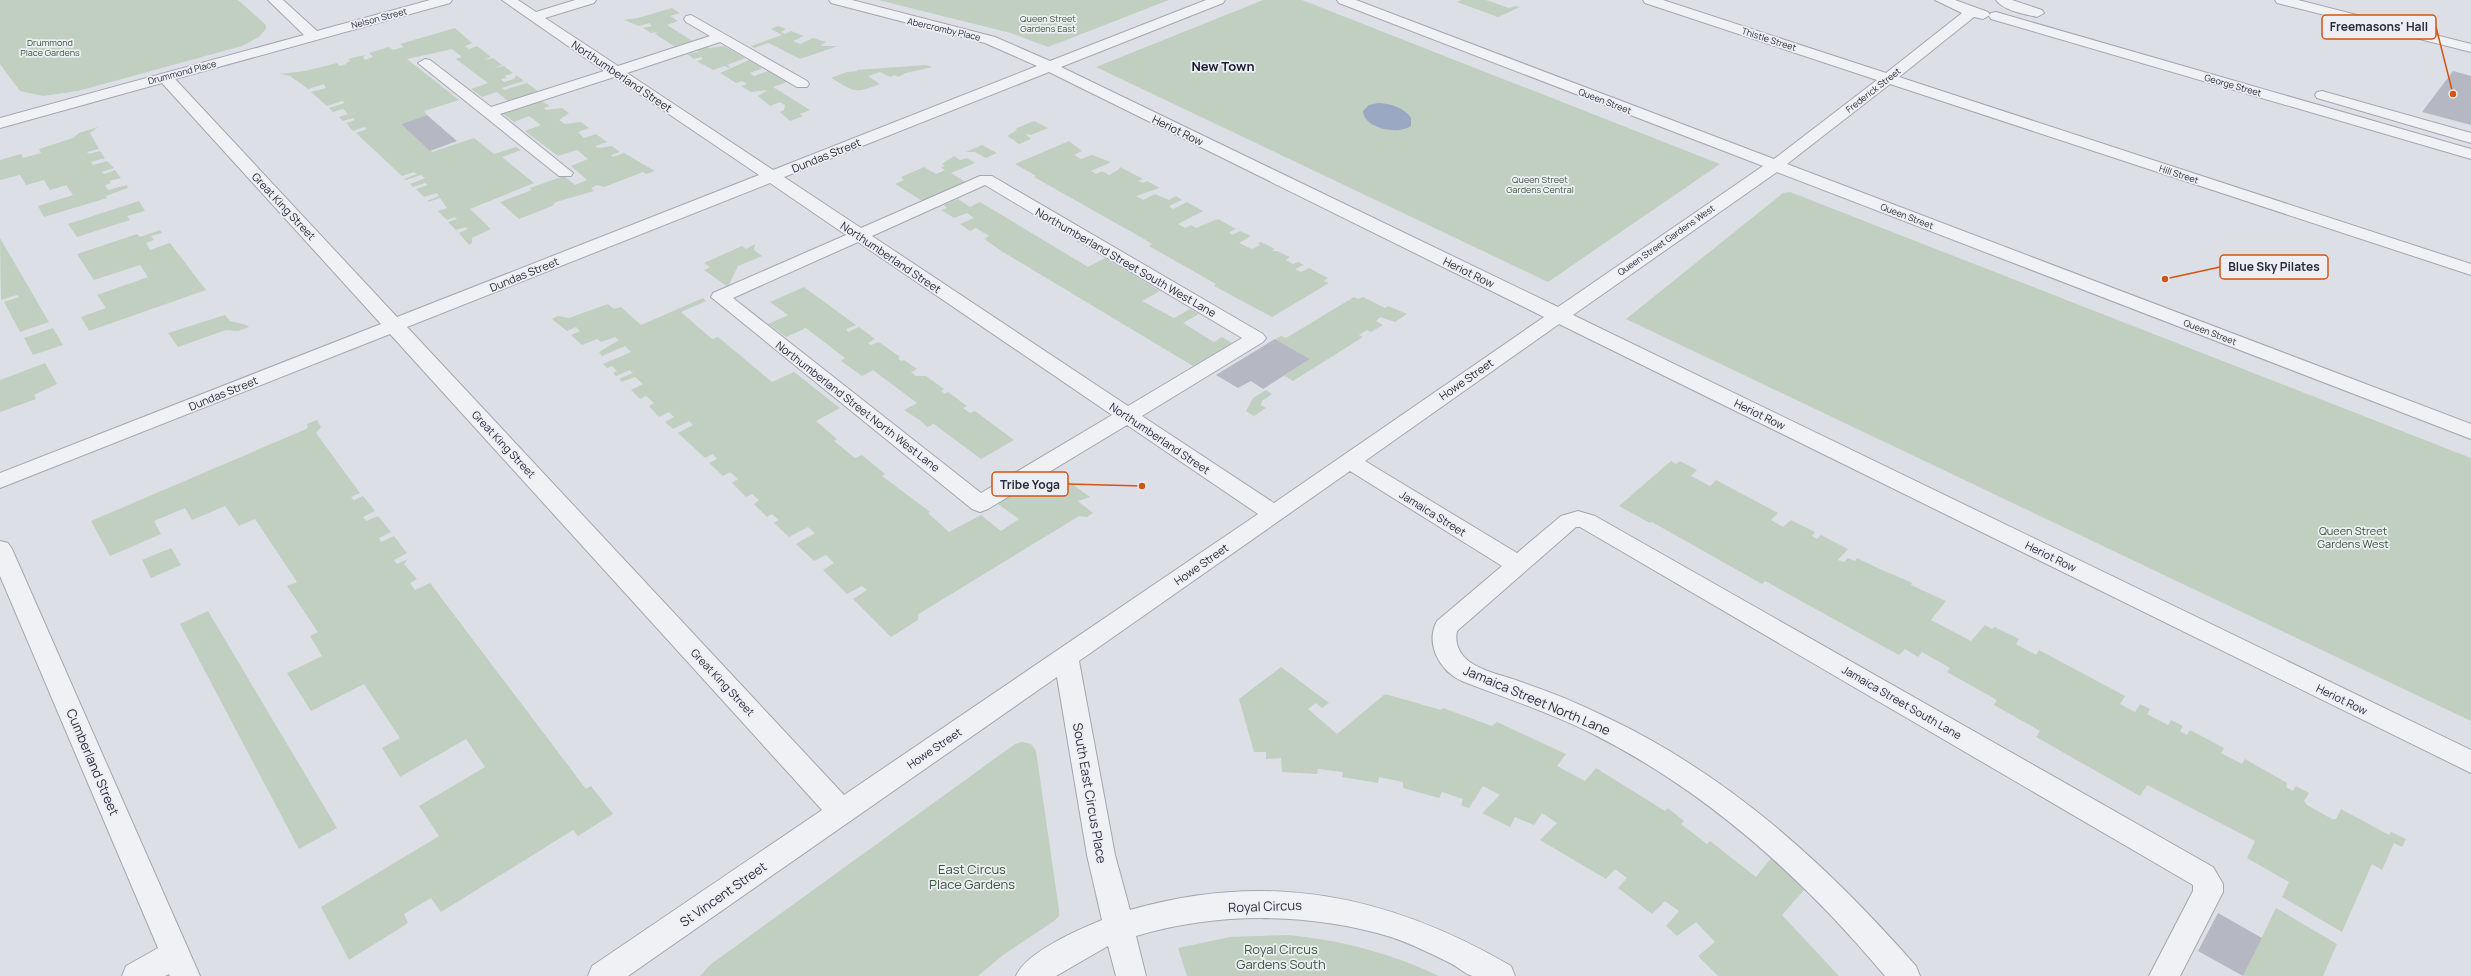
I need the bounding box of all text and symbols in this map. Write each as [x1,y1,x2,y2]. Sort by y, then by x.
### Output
street label: Nelson Street [350,4,409,32]
park label: Queen Street Gardens East [1020,12,1076,35]
street label: Abercromby Place [906,14,982,44]
callout: Freemasons' Hall [2322,15,2436,39]
text: Freemasons' Hall [2330,18,2428,35]
street label: Thistle Street [1740,24,1798,54]
park label: Drummond Place Gardens [20,36,80,59]
street label: Northumberland Street [569,37,675,115]
street label: Drummond Place [146,57,218,87]
district label: New Town [1191,57,1255,75]
street label: Frederick Street [1843,64,1904,116]
street label: George Street [2203,71,2263,99]
street label: Queen Street [1577,85,1634,117]
street label: Heriot Row [1150,111,1207,149]
street label: Dundas Street [789,134,863,176]
street label: Hill Street [2158,162,2201,187]
street label: Great King Street [249,169,319,243]
park label: Queen Street Gardens Central [1506,173,1574,196]
street label: Queen Street [1879,200,1936,232]
street label: Queen Street Gardens West [1615,201,1718,279]
street label: Northumberland Street South West Lane [1033,204,1220,320]
street label: Northumberland Street [838,218,944,296]
street label: Dundas Street [487,253,561,295]
street label: Heriot Row [1441,253,1498,291]
callout: Blue Sky Pilates [2220,255,2328,279]
text: Blue Sky Pilates [2228,258,2320,275]
street label: Queen Street [2182,316,2239,348]
street label: Northumberland Street North West Lane [773,337,944,475]
street label: Howe Street [1436,355,1496,403]
street label: Dundas Street [186,372,260,414]
street label: Heriot Row [1732,395,1789,433]
street label: Northumberland Street [1107,399,1213,477]
street label: Great King Street [469,407,539,481]
callout: Tribe Yoga [992,472,1068,496]
text: Tribe Yoga [1000,476,1060,493]
street label: Jamaica Street [1397,487,1469,539]
park label: Queen Street Gardens West [2317,523,2389,551]
street label: Heriot Row [2023,537,2080,575]
street label: Howe Street [1171,540,1231,588]
street label: Great King Street [688,645,758,719]
street label: Jamaica Street North Lane [1461,661,1614,739]
street label: Jamaica Street South Lane [1839,662,1965,743]
street label: Heriot Row [2314,680,2371,718]
street label: Cumberland Street [62,706,124,818]
street label: South East Circus Place [1069,721,1111,865]
street label: Howe Street [904,724,964,772]
street label: St Vincent Street [676,857,770,931]
park label: East Circus Place Gardens [929,860,1015,893]
street label: Royal Circus [1228,896,1302,916]
park label: Royal Circus Gardens South [1236,940,1326,973]

